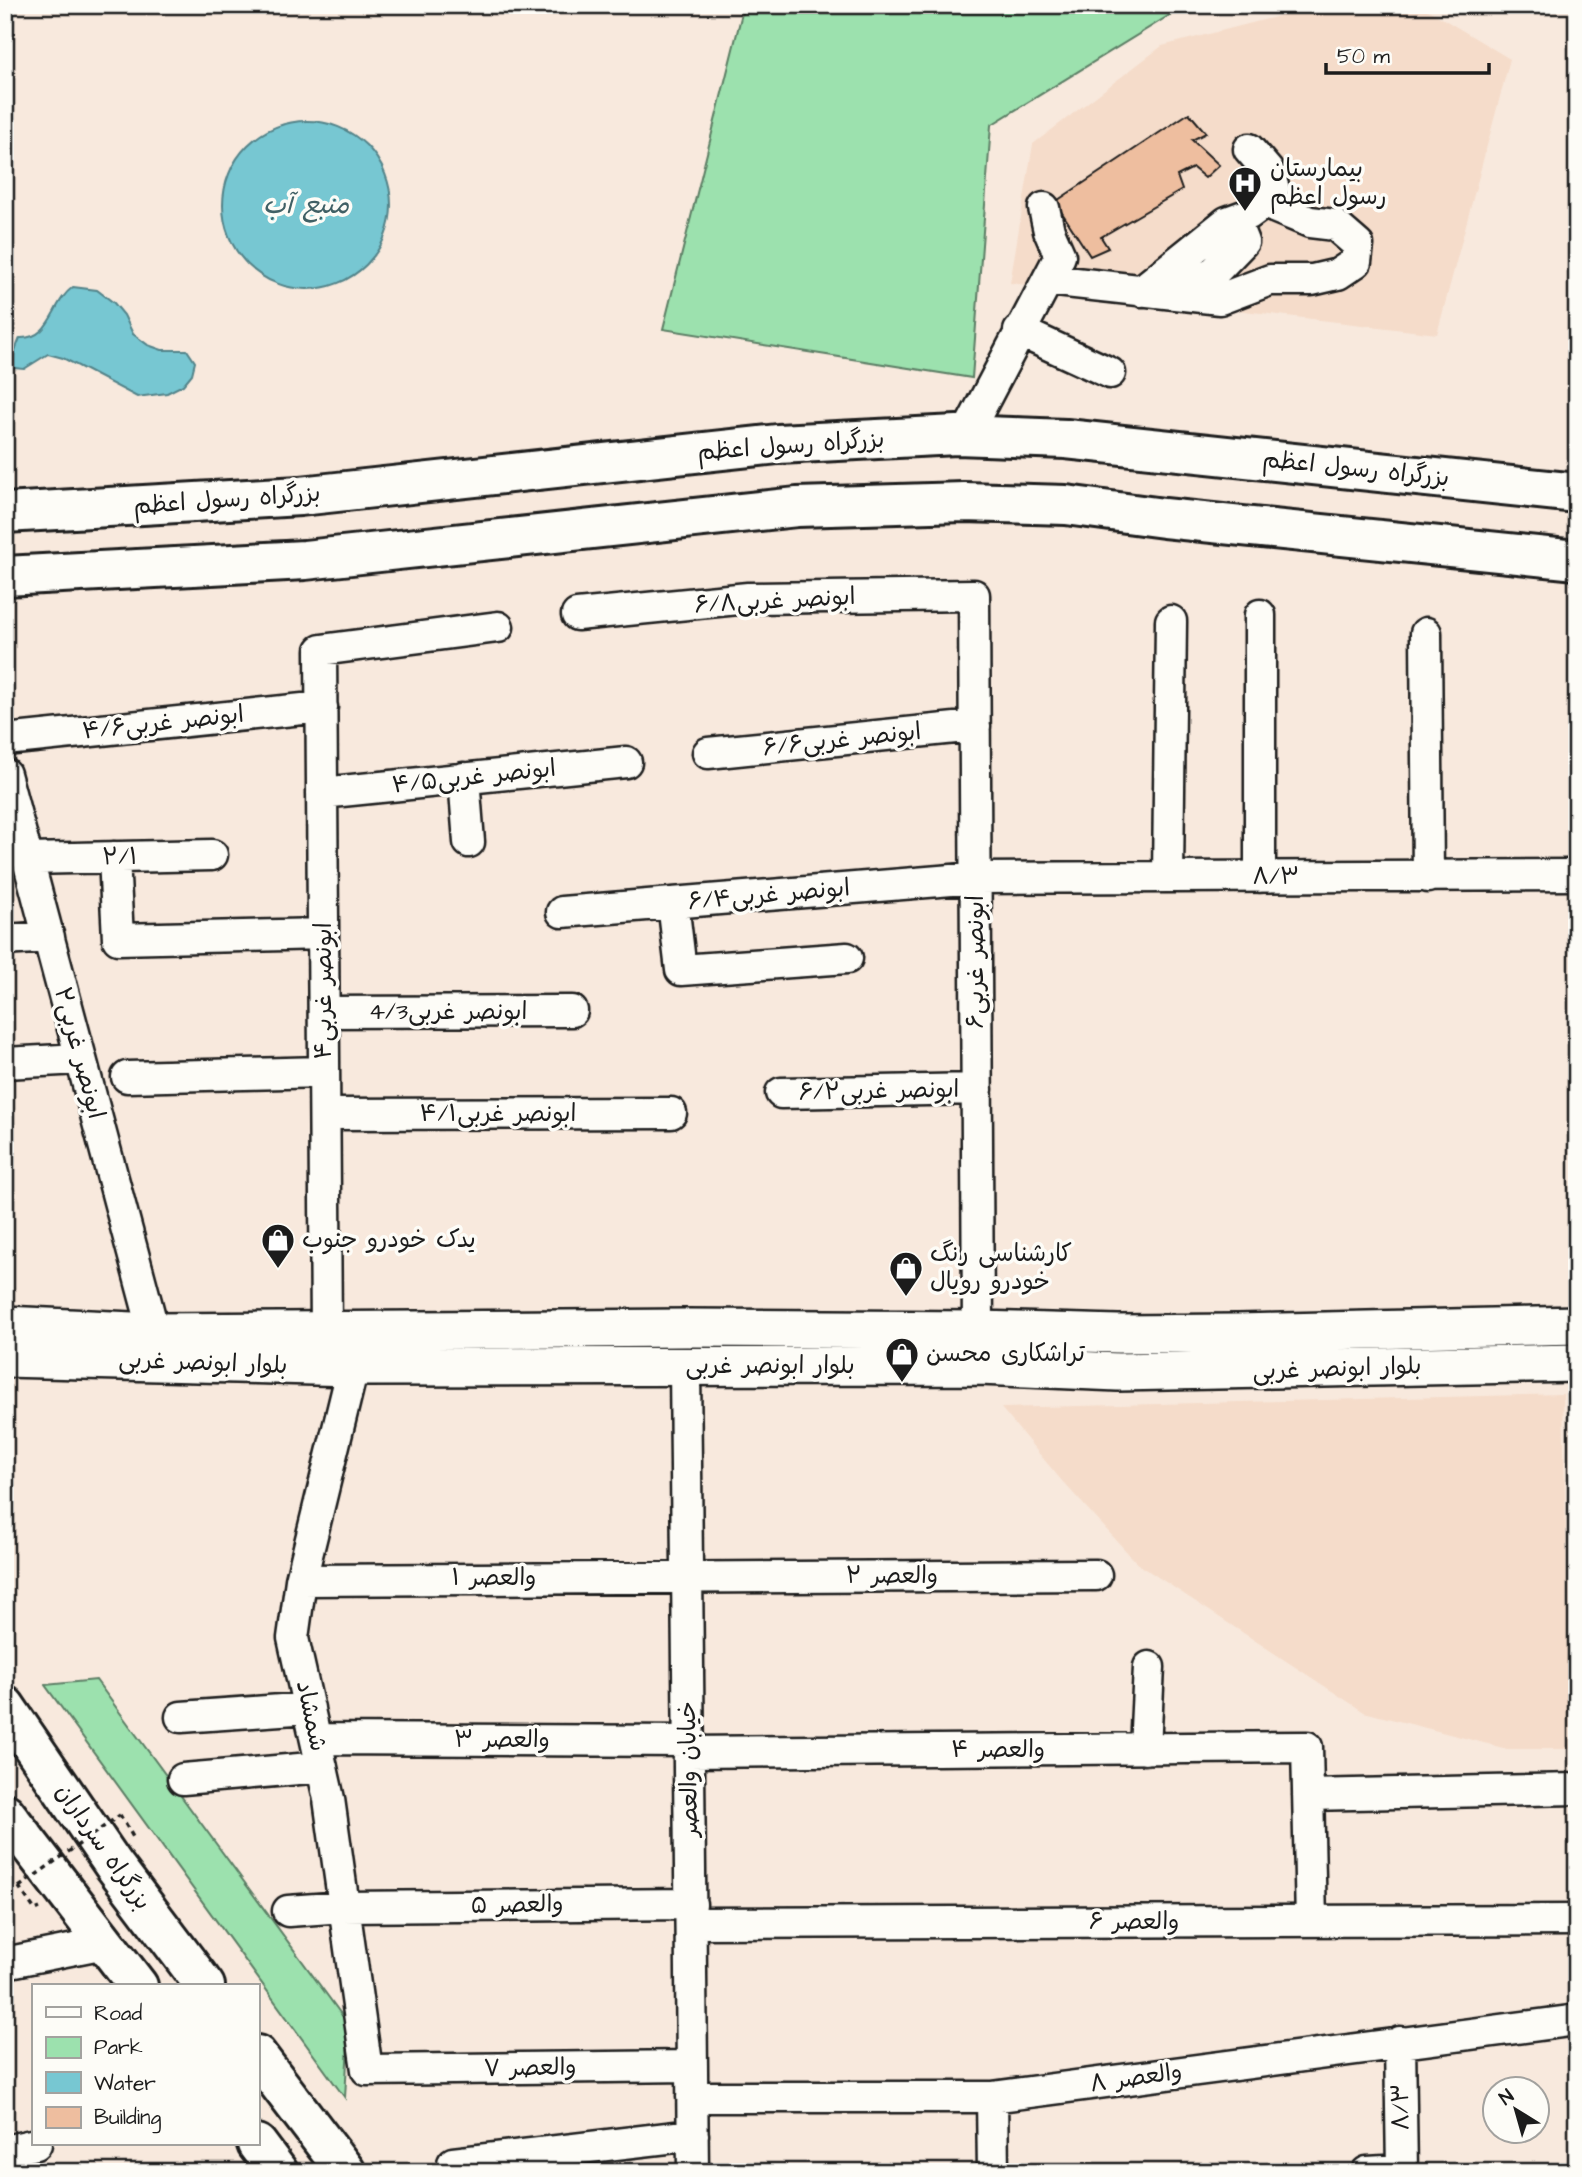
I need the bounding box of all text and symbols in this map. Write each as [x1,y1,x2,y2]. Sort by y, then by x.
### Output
scale bar [1326,32,1489,76]
text: 50 m [1337,42,1391,71]
place label: بیمارستان رسول اعظم [1270,152,1387,214]
hospital icon: بیمارستان رسول اعظم [1226,164,1264,213]
water label: منبع آب [263,187,350,223]
street label: بزرگراه رسول اعظم [696,423,886,469]
street label: بزرگراه رسول اعظم [1261,442,1451,496]
street label: بزرگراه رسول اعظم [132,477,322,523]
street label: ۶/۸ابونصر غربی [694,580,856,622]
street label: ۴/۶ابونصر غربی [80,698,246,748]
street label: ۶/۶ابونصر غربی [761,715,923,765]
street label: ۴/۵ابونصر غربی [390,751,558,803]
street label: ۲/۱ [102,840,138,874]
street label: ۸/۳ [1252,860,1300,894]
street label: ۶/۴ابونصر غربی [687,871,851,919]
street label: ۶ابونصر غربی [959,895,993,1029]
street label: ۴ابونصر غربی [307,922,341,1060]
street label: ۲ابونصر غربی [45,983,113,1123]
street label: 4/3ابونصر غربی [369,995,527,1029]
street label: ۶/۲ابونصر غربی [798,1073,960,1109]
street label: ۴/۱ابونصر غربی [420,1097,576,1131]
shop icon: یدک خودرو جنوب [259,1221,297,1270]
place label: یدک خودرو جنوب [302,1223,476,1257]
place label: کارشناسی رنگ خودرو رویال [930,1237,1072,1299]
shop icon: کارشناسی رنگ خودرو رویال [887,1249,925,1298]
shop icon: تراشکاری محسن [883,1335,921,1384]
place label: تراشکاری محسن [926,1337,1086,1371]
street label: بلوار ابونصر غربی [118,1343,288,1383]
street label: بلوار ابونصر غربی [685,1349,855,1383]
street label: بلوار ابونصر غربی [1252,1349,1422,1389]
street label: والعصر ۲ [846,1559,938,1593]
street label: والعصر ۱ [452,1561,536,1595]
street label: شمشاد [287,1678,335,1754]
street label: خیابان والعصر [671,1701,707,1839]
street label: والعصر ۳ [454,1723,550,1757]
street label: والعصر ۴ [951,1733,1045,1767]
street label: بزرگراه سرداران [47,1777,159,1917]
street label: والعصر ۵ [470,1887,564,1923]
street label: والعصر ۶ [1089,1905,1179,1939]
legend [32,1984,259,2146]
text: Road [94,1999,142,2028]
text: Park [94,2033,143,2062]
street label: والعصر ۷ [483,2050,577,2086]
street label: والعصر ۸ [1088,2055,1184,2101]
text: Water [94,2069,156,2098]
north arrow [1480,2076,1550,2146]
street label: ۸/۳ [1384,2083,1418,2131]
text: N [1494,2083,1520,2112]
text: Building [94,2103,162,2134]

